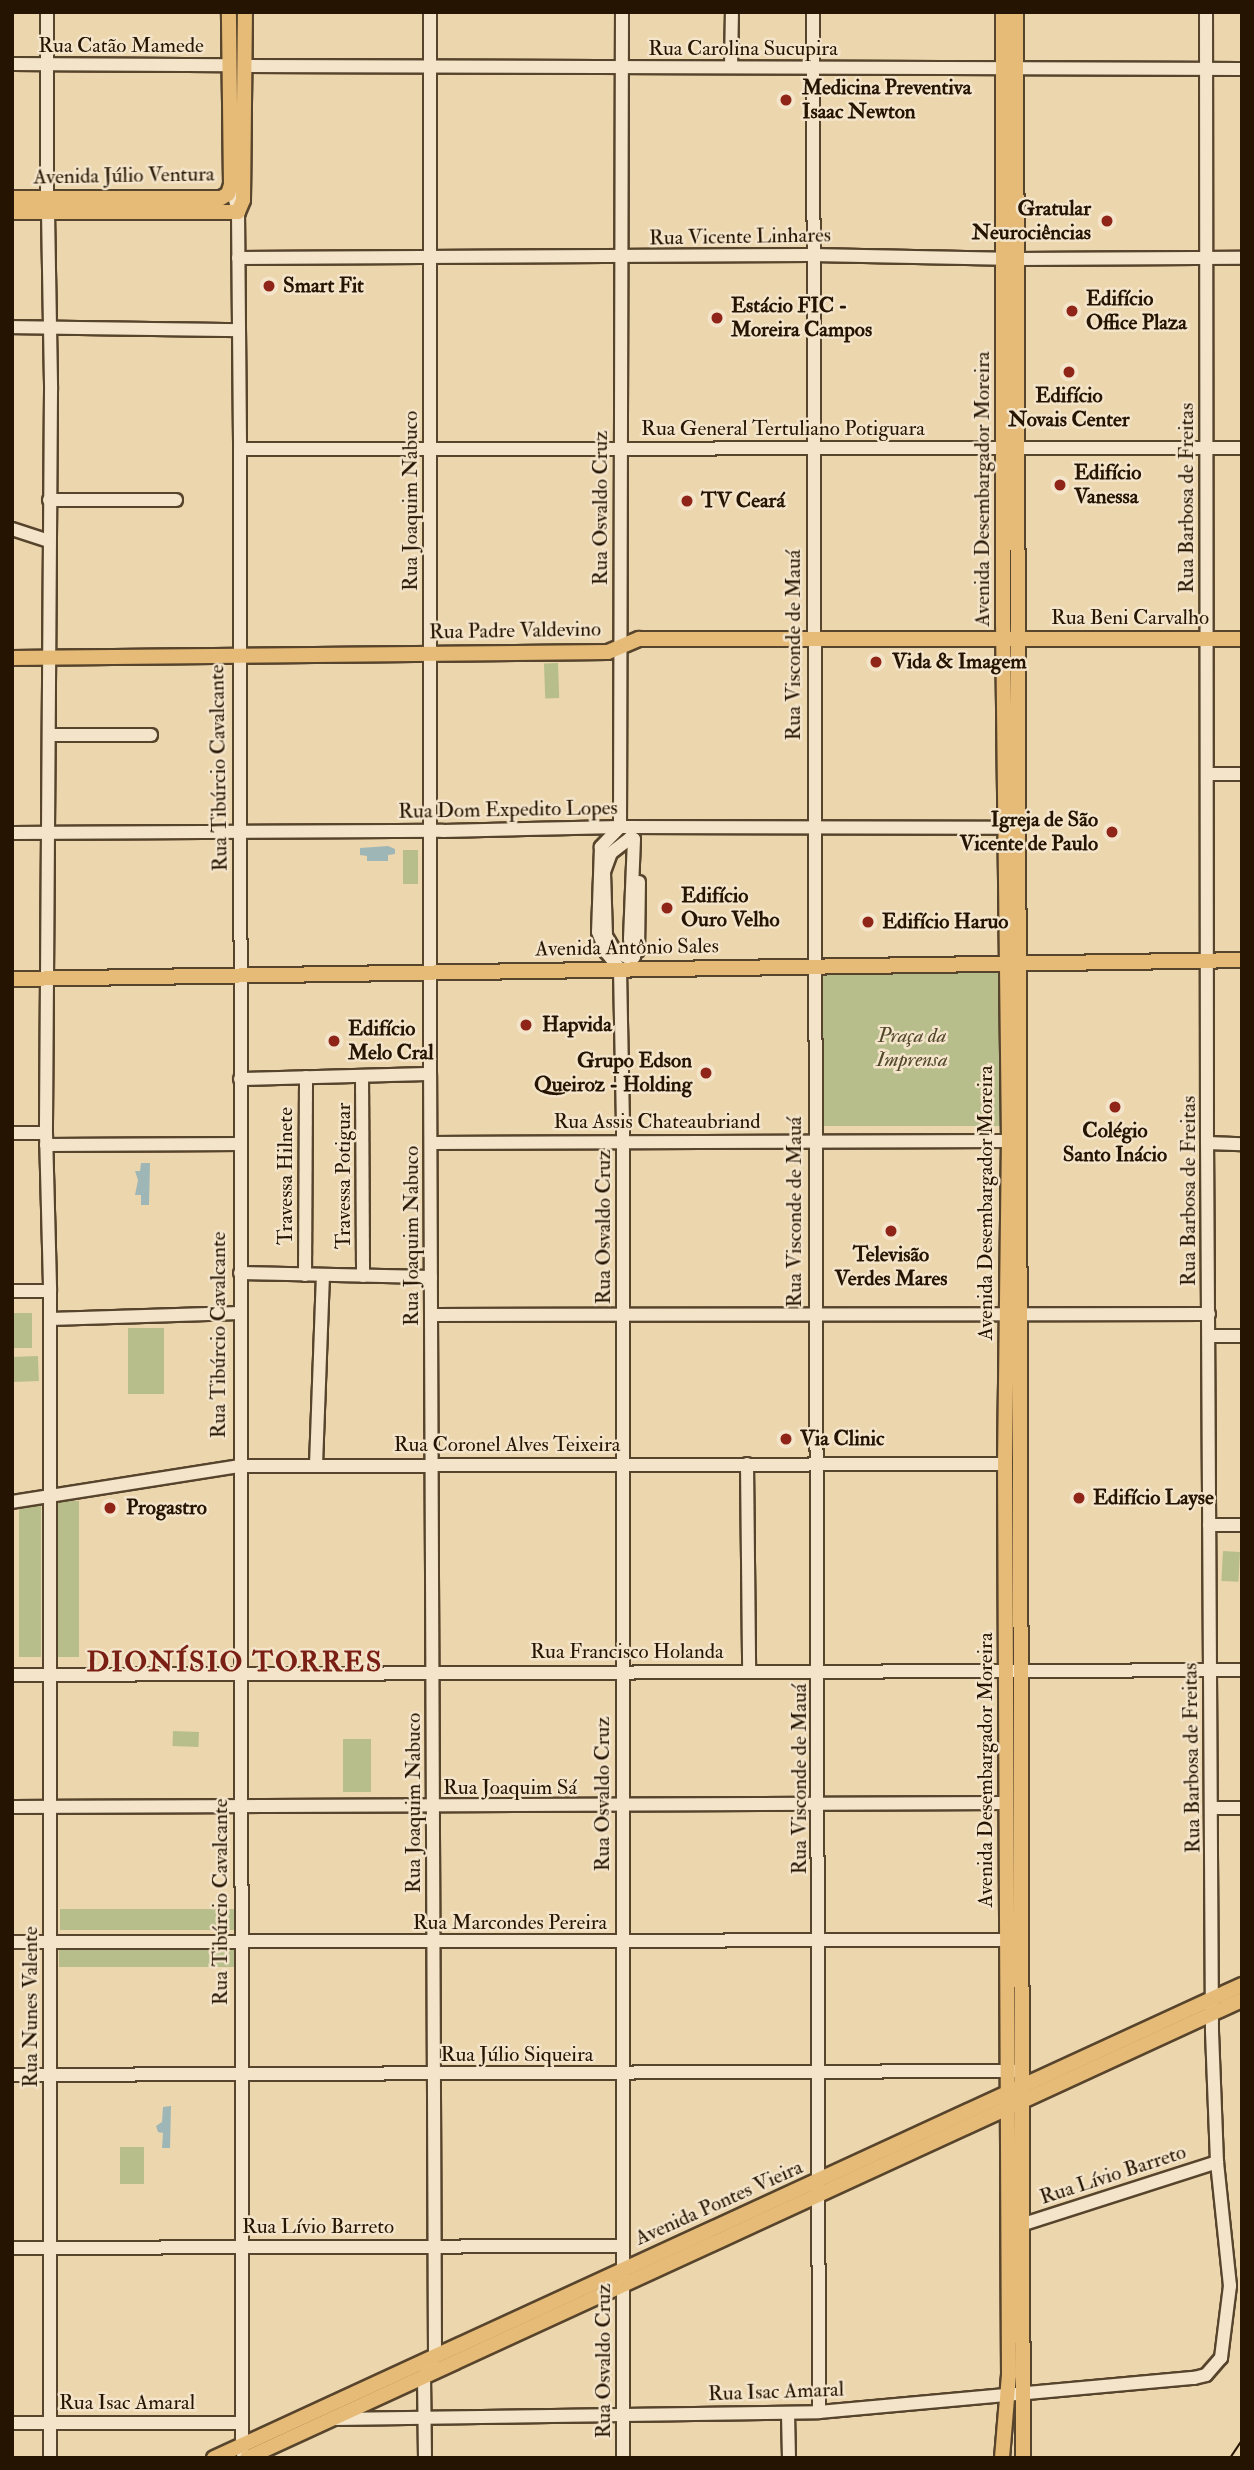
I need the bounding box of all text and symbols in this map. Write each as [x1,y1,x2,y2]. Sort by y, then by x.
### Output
street label: Rua Catão Mamede [38,33,204,59]
street label: Rua Carolina Sucupira [648,36,838,62]
place label: Medicina Preventiva Isaac Newton [802,75,971,125]
marker: Medicina Preventiva Isaac Newton [776,90,796,110]
street label: Avenida Júlio Ventura [33,162,215,190]
place label: Gratular Neurociências [972,196,1091,246]
marker: Gratular Neurociências [1097,211,1117,231]
street label: Rua Vicente Linhares [649,223,831,251]
place label: Smart Fit [283,273,364,299]
marker: Smart Fit [261,278,277,294]
place label: Edifício Office Plaza [1086,286,1187,336]
place label: Estácio FIC - Moreira Campos [731,293,872,343]
marker: Edifício Office Plaza [1064,303,1080,319]
marker: Estácio FIC - Moreira Campos [709,310,725,326]
street label: Avenida Desembargador Moreira [970,351,996,627]
marker: Edifício Novais Center [1061,364,1077,380]
place label: Edifício Novais Center [1008,383,1130,433]
street label: Rua Barbosa de Freitas [1174,403,1200,593]
street label: Rua Joaquim Nabuco [398,411,424,591]
street label: Rua General Tertuliano Potiguara [641,416,925,442]
street label: Rua Osvaldo Cruz [588,431,614,585]
place label: Edifício Vanessa [1074,460,1141,510]
marker: Edifício Vanessa [1052,477,1068,493]
place label: TV Ceará [701,488,785,514]
marker: TV Ceará [679,493,695,509]
street label: Rua Visconde de Mauá [781,550,807,740]
street label: Rua Beni Carvalho [1051,605,1209,631]
street label: Rua Padre Valdevino [429,617,601,645]
place label: Vida & Imagem [892,649,1026,675]
marker: Vida & Imagem [866,652,886,672]
street label: Rua Tibúrcio Cavalcante [205,664,233,872]
street label: Rua Dom Expedito Lopes [398,795,618,825]
place label: Igreja de São Vicente de Paulo [960,807,1098,857]
marker: Igreja de São Vicente de Paulo [1104,824,1120,840]
place label: Edifício Ouro Velho [681,883,780,933]
marker: Edifício Ouro Velho [659,900,675,916]
place label: Edifício Haruo [882,909,1008,935]
marker: Edifício Haruo [860,914,876,930]
street label: Avenida Antônio Sales [535,934,719,962]
place label: Hapvida [542,1012,612,1038]
marker: Hapvida [516,1015,536,1035]
place label: Edifício Melo Cral [348,1016,434,1066]
park label: Praça da Imprensa [876,1023,948,1073]
marker: Edifício Melo Cral [326,1033,342,1049]
place label: Grupo Edson Queiroz - Holding [534,1048,692,1098]
marker: Grupo Edson Queiroz - Holding [698,1065,714,1081]
street label: Avenida Desembargador Moreira [973,1065,999,1341]
street label: Rua Barbosa de Freitas [1176,1096,1202,1286]
marker: Colégio Santo Inácio [1107,1099,1123,1115]
street label: Travessa Potiguar [331,1103,357,1249]
street label: Travessa Hilnete [273,1107,299,1245]
street label: Rua Assis Chateaubriand [553,1109,761,1135]
street label: Rua Visconde de Mauá [782,1117,808,1307]
place label: Colégio Santo Inácio [1063,1118,1167,1168]
street label: Rua Joaquim Nabuco [399,1146,425,1326]
street label: Rua Osvaldo Cruz [591,1150,617,1304]
marker: Televisão Verdes Mares [883,1223,899,1239]
street label: Rua Tibúrcio Cavalcante [206,1232,232,1438]
place label: Televisão Verdes Mares [835,1242,947,1292]
place label: Via Clinic [800,1426,885,1452]
marker: Via Clinic [778,1431,794,1447]
street label: Rua Coronel Alves Teixeira [394,1432,620,1458]
place label: Edifício Layse [1093,1485,1214,1511]
marker: Edifício Layse [1071,1490,1087,1506]
place label: Progastro [126,1495,207,1521]
marker: Progastro [100,1498,120,1518]
street label: Avenida Desembargador Moreira [973,1632,999,1908]
street label: Rua Francisco Holanda [530,1639,724,1665]
district label: DIONÍSIO TORRES [88,1646,382,1680]
street label: Rua Barbosa de Freitas [1178,1663,1206,1853]
street label: Rua Visconde de Mauá [787,1684,813,1874]
street label: Rua Joaquim Nabuco [401,1713,427,1893]
street label: Rua Osvaldo Cruz [590,1717,616,1871]
street label: Rua Joaquim Sá [443,1775,577,1801]
street label: Rua Tibúrcio Cavalcante [208,1799,234,2005]
street label: Rua Marcondes Pereira [413,1910,607,1936]
street label: Rua Nunes Valente [18,1926,44,2088]
street label: Rua Júlio Siqueira [441,2042,593,2068]
street label: Rua Lívio Barreto [1037,2140,1189,2210]
street label: Avenida Pontes Vieira [631,2155,807,2251]
street label: Rua Lívio Barreto [242,2214,394,2240]
street label: Rua Osvaldo Cruz [591,2284,617,2438]
street label: Rua Isac Amaral [708,2377,844,2407]
street label: Rua Isac Amaral [59,2390,195,2416]

